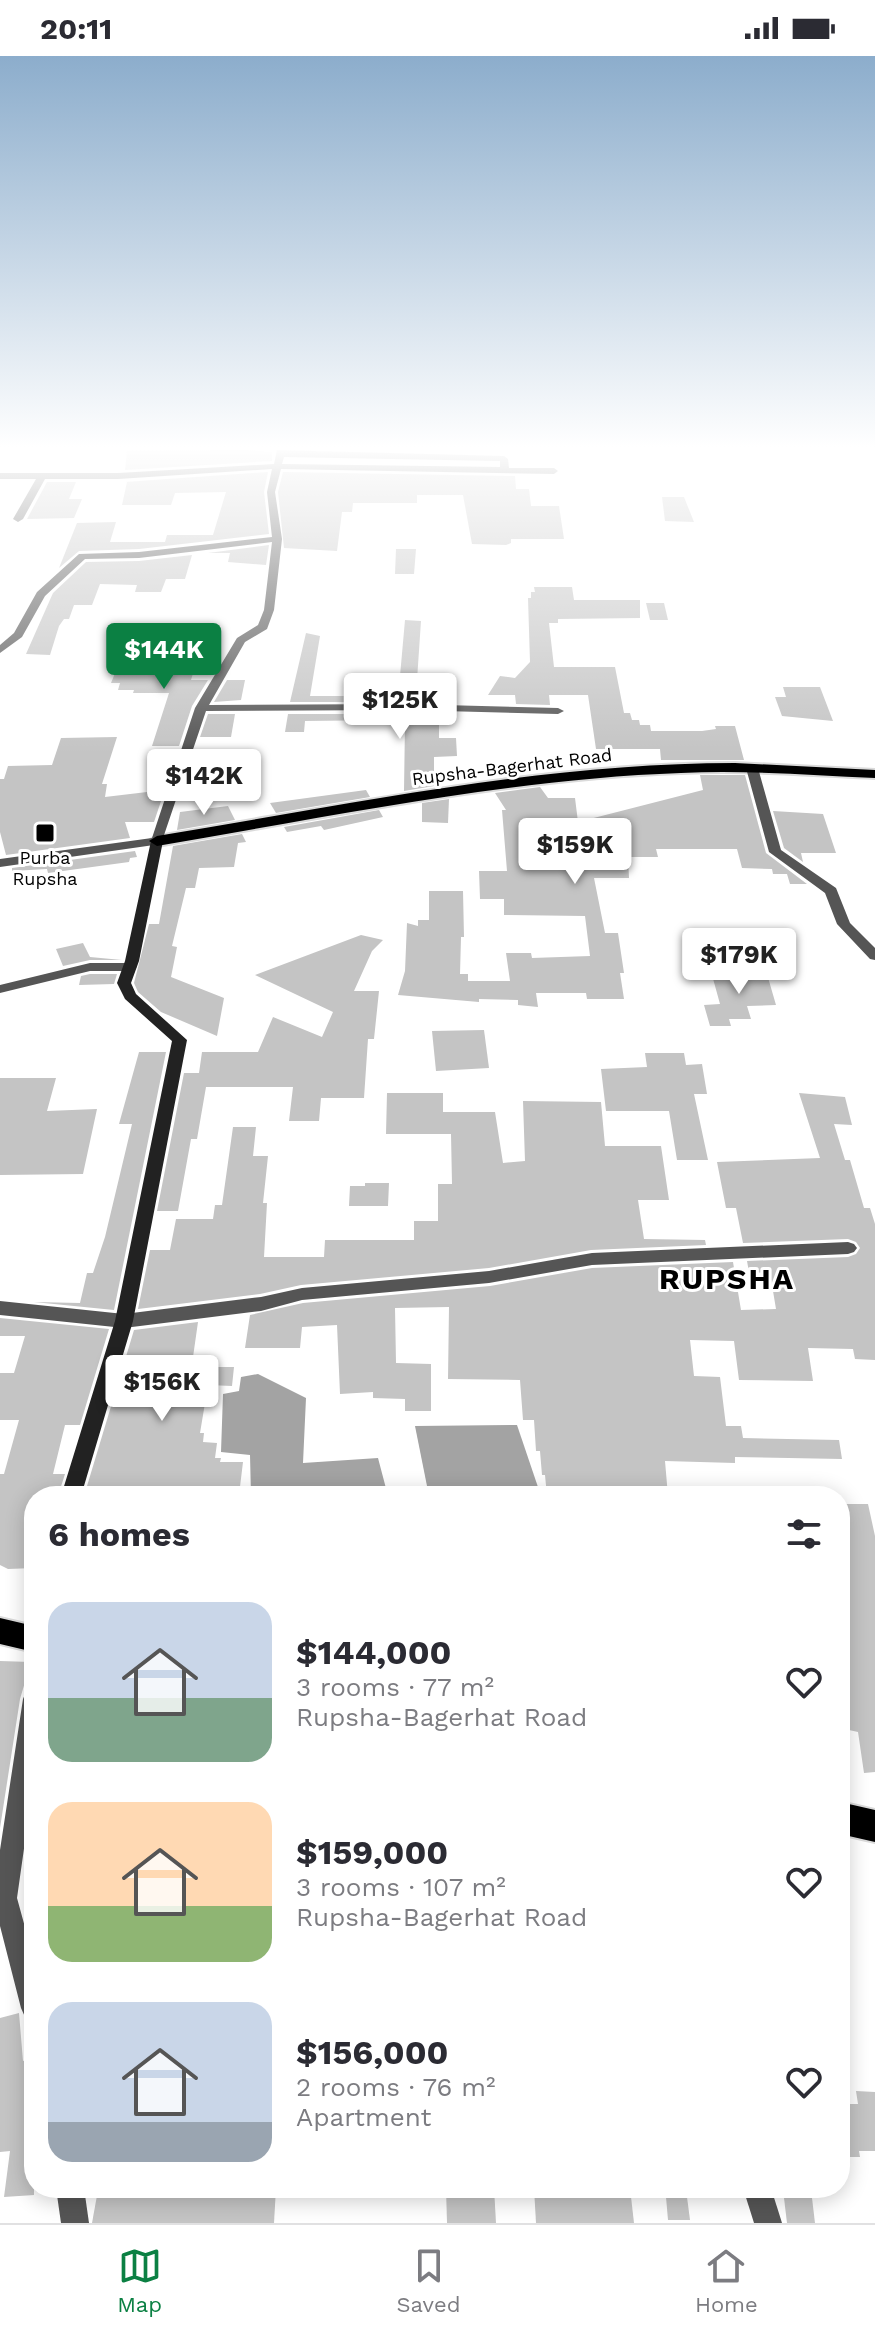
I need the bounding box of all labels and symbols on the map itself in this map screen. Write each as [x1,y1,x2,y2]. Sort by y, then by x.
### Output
pin: $144K [108,623,220,691]
pin: $125K [344,673,456,741]
street label: Rupsha-Bagerhat Road [411,744,613,789]
pin: $142K [148,749,260,817]
pin: $159K [519,818,631,886]
marker: Purba Rupsha [34,822,56,844]
place label: Purba Rupsha [13,847,77,889]
pin: $179K [683,928,795,996]
district label: RUPSHA [659,1261,795,1296]
pin: $156K [106,1355,218,1423]

